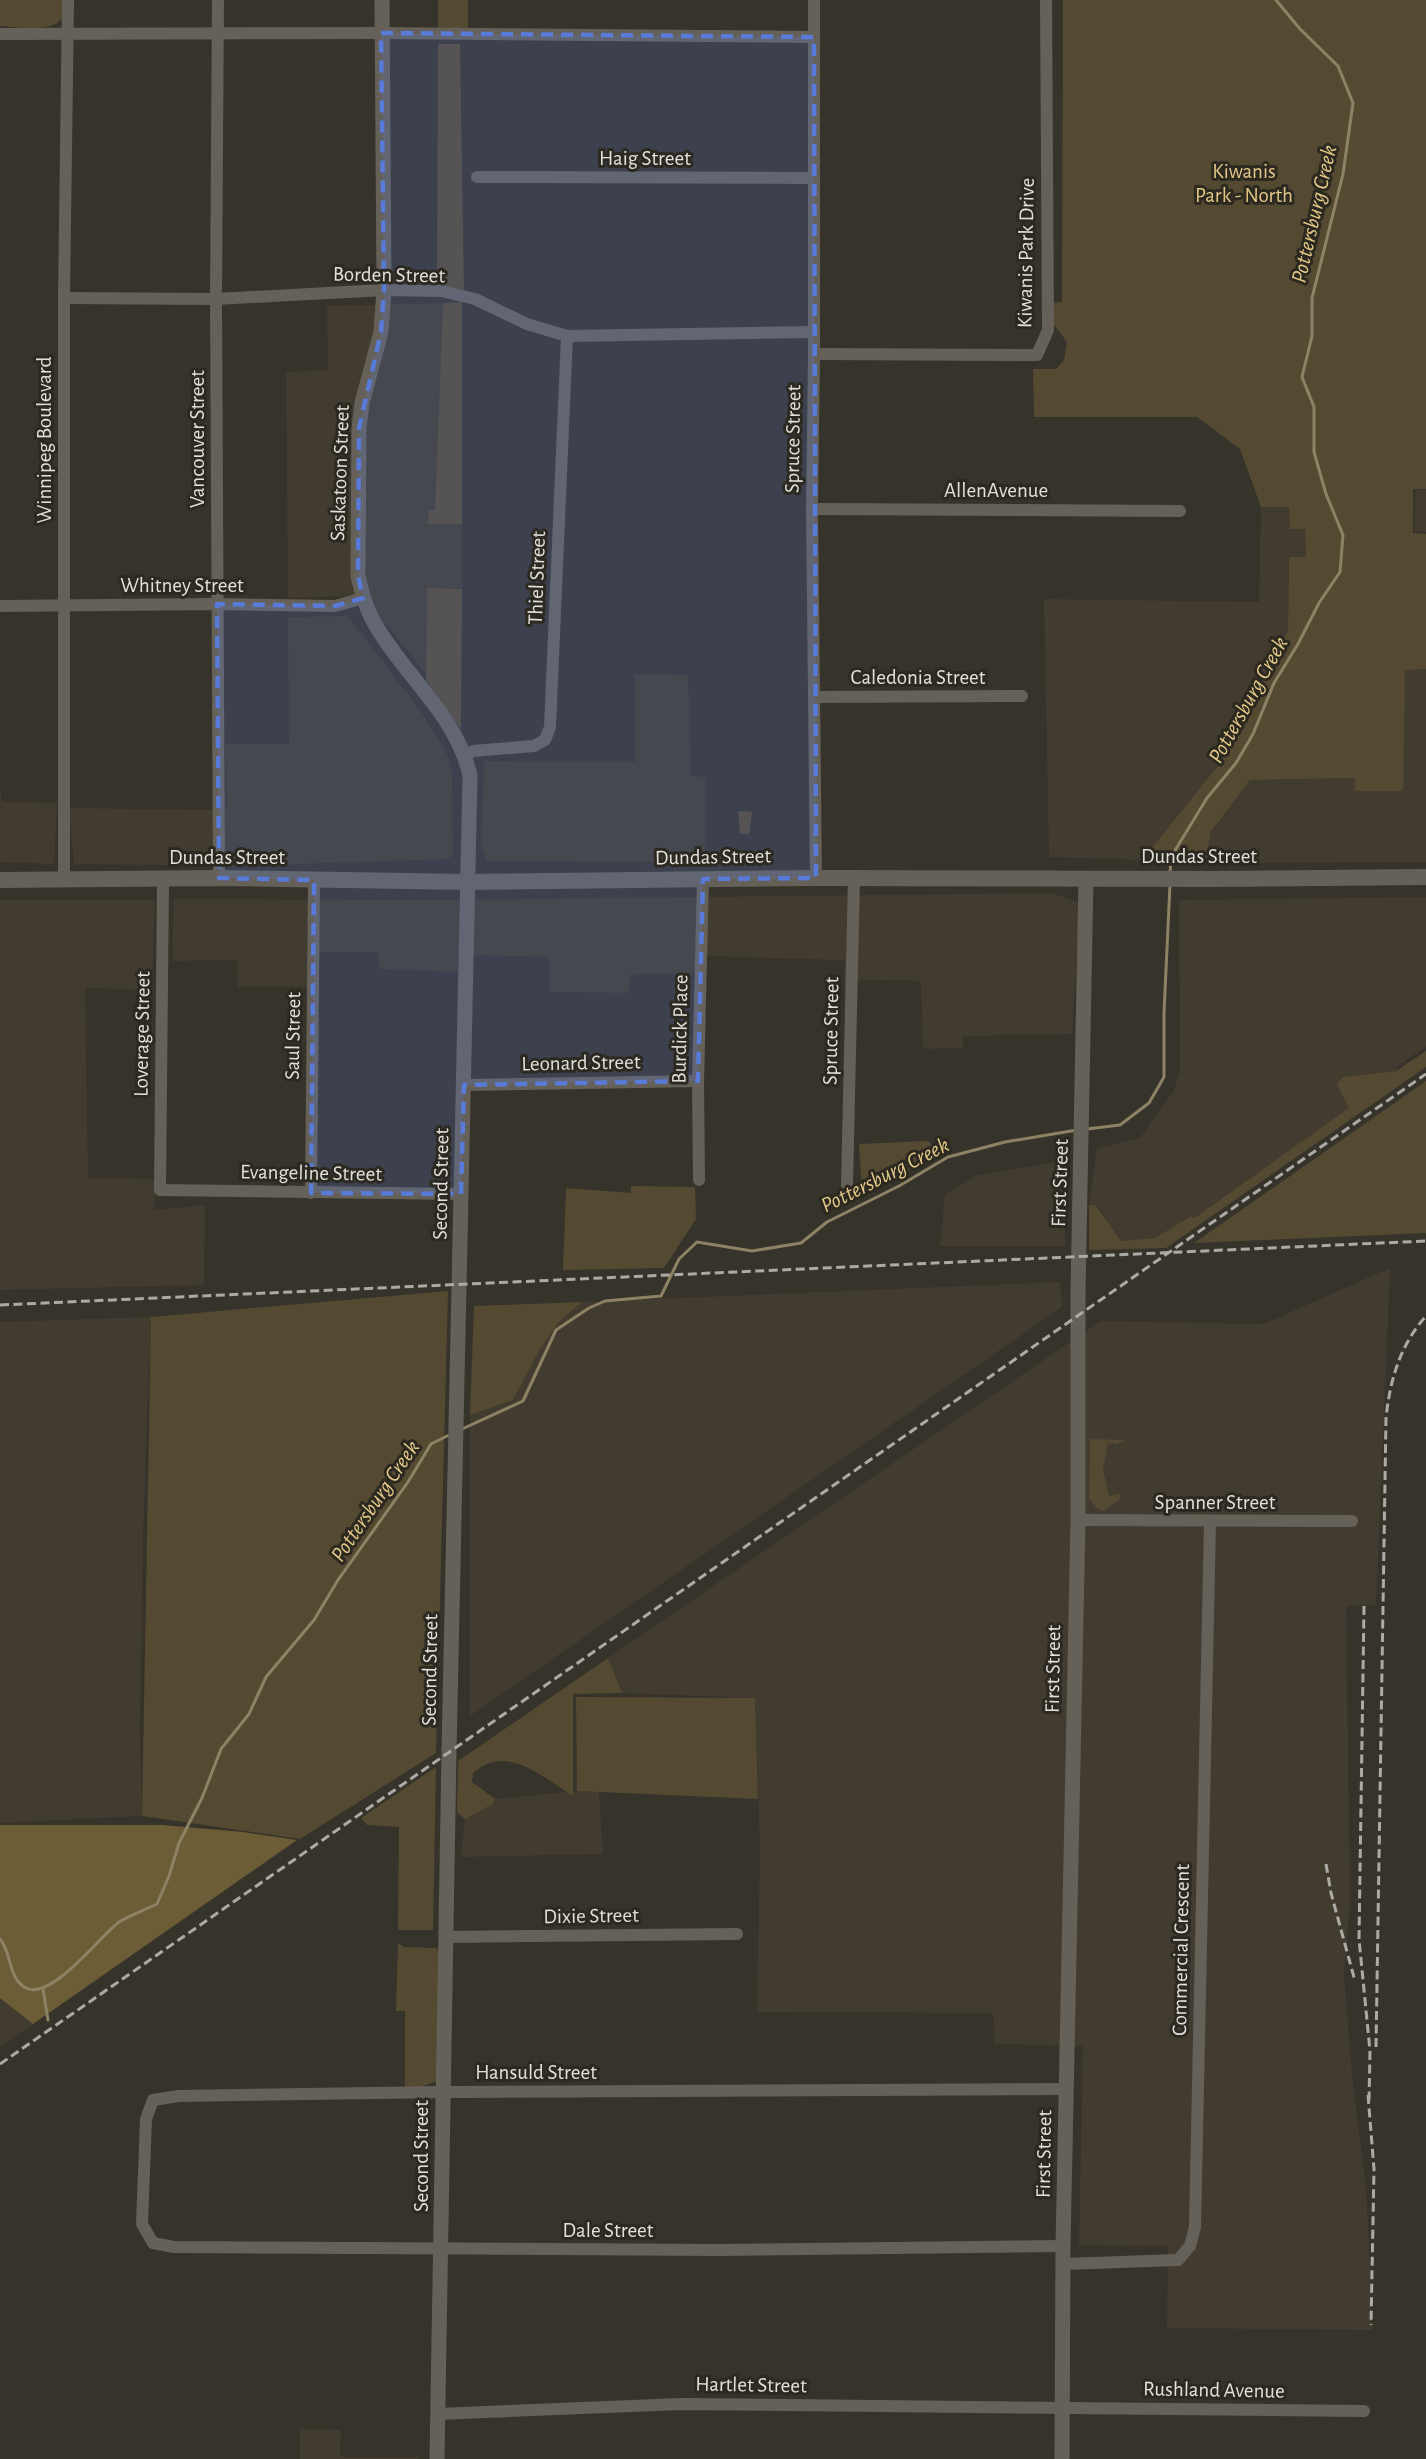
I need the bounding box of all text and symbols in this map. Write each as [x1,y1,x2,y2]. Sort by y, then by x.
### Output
water label: Pottersburg Creek [1287,143,1341,285]
street label: Haig Street [599,148,691,169]
park label: Kiwanis Park - North [1195,161,1293,206]
street label: Kiwanis Park Drive [1014,178,1038,328]
street label: Borden Street [333,264,446,286]
street label: Winnipeg Boulevard [34,356,55,523]
street label: Vancouver Street [187,370,208,508]
street label: Spruce Street [782,384,804,493]
street label: Saskatoon Street [327,404,353,542]
street label: AllenAvenue [944,480,1048,501]
street label: Thiel Street [525,530,549,625]
street label: Whitney Street [120,575,244,596]
water label: Pottersburg Creek [1204,633,1292,767]
street label: Caledonia Street [851,667,986,688]
street label: Dundas Street [655,845,772,869]
street label: Dundas Street [1141,846,1257,867]
street label: Dundas Street [169,847,285,868]
street label: Loverage Street [130,971,154,1097]
street label: Burdick Place [669,974,691,1084]
street label: Spruce Street [820,976,842,1085]
street label: Saul Street [282,992,304,1080]
street label: Leonard Street [521,1051,641,1075]
street label: Second Street [430,1128,452,1240]
water label: Pottersburg Creek [817,1133,953,1217]
street label: First Street [1048,1138,1072,1228]
street label: Evangeline Street [240,1161,382,1185]
water label: Pottersburg Creek [327,1437,423,1565]
street label: Spanner Street [1155,1492,1276,1513]
street label: Second Street [419,1614,441,1726]
street label: First Street [1042,1624,1064,1713]
street label: Commercial Crescent [1169,1864,1193,2036]
street label: Dixie Street [543,1905,639,1927]
street label: Hansuld Street [475,2062,597,2083]
street label: Second Street [411,2100,432,2212]
street label: First Street [1033,2109,1055,2198]
street label: Dale Street [562,2220,654,2241]
street label: Hartlet Street [695,2374,807,2396]
street label: Rushland Avenue [1143,2378,1285,2402]

